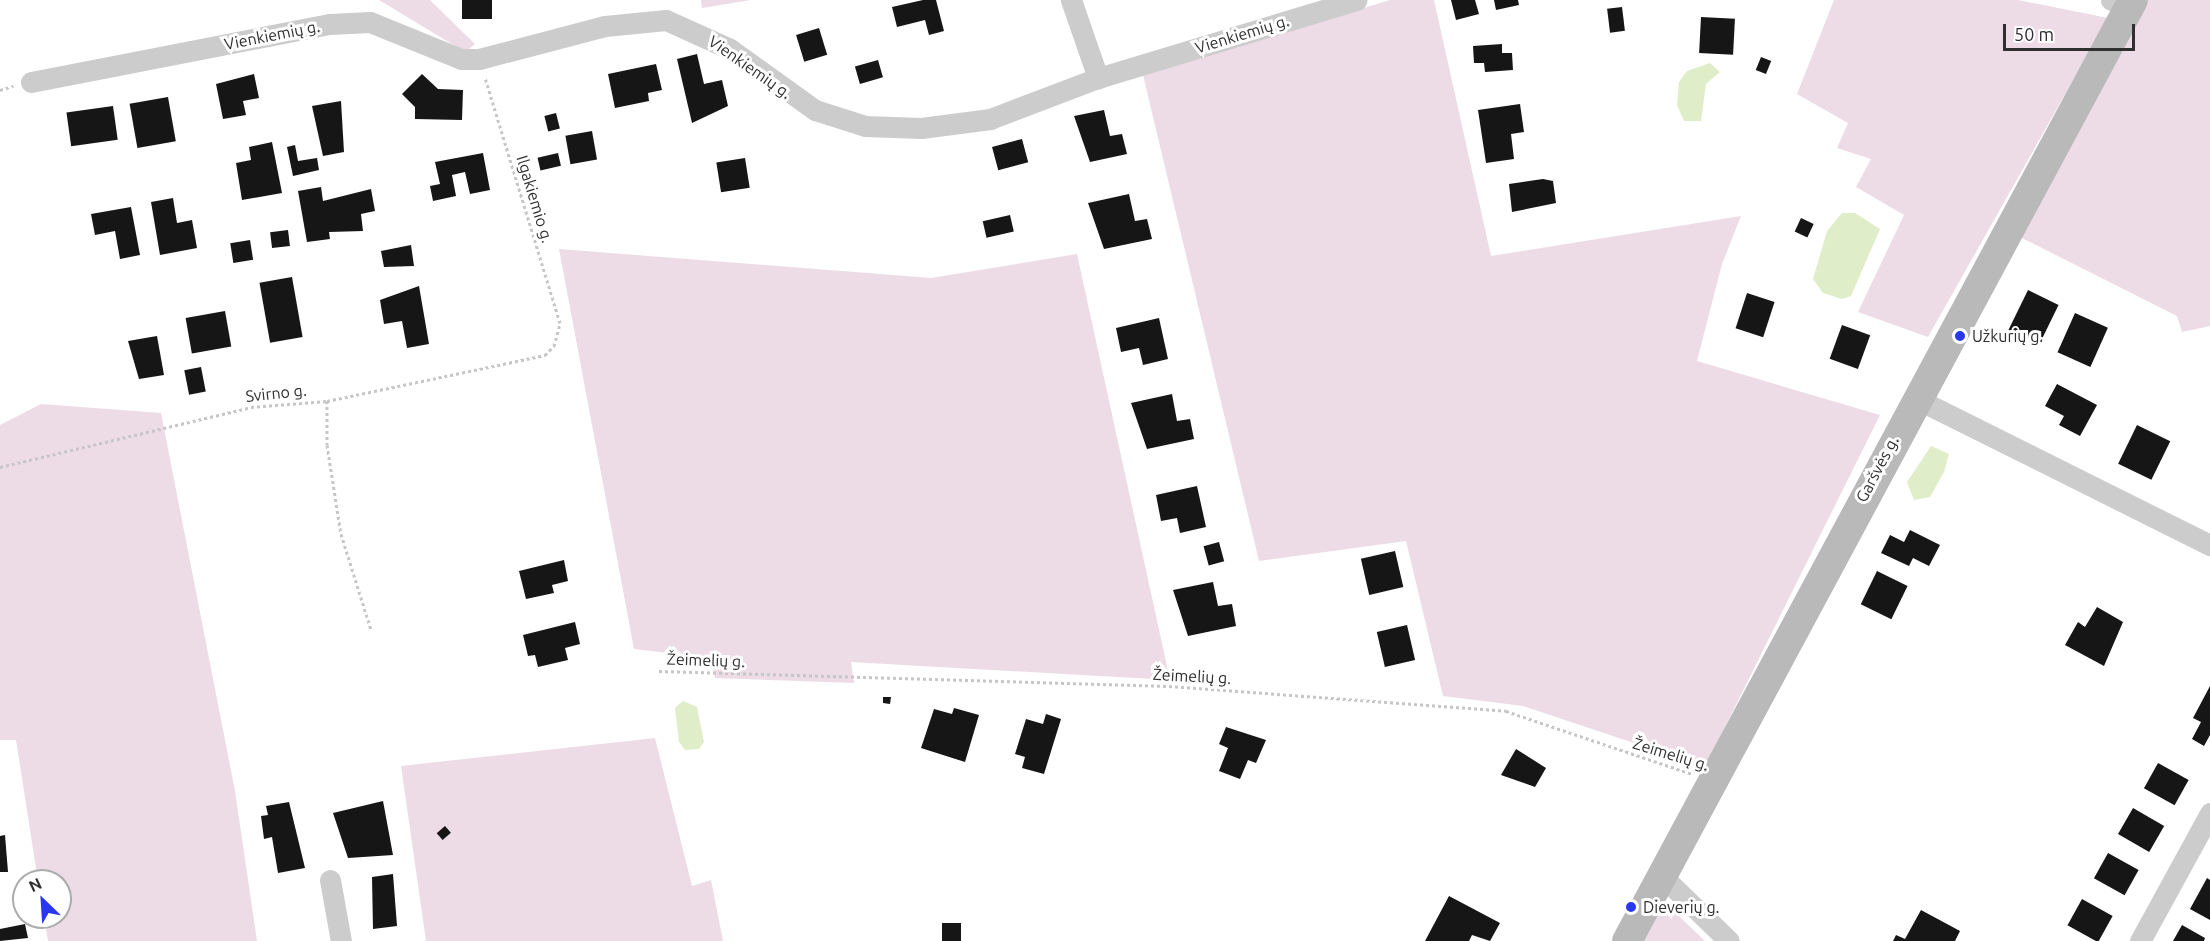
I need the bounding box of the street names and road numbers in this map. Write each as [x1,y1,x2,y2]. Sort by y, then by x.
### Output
street label: Vienkiemių g. [1193,11,1291,57]
street label: Vienkiemių g. [223,16,321,54]
street label: Vienkiemių g. [705,31,795,103]
street label: Ilgakiemio g. [513,153,557,245]
street label: Svirno g. [245,380,307,406]
street label: Garšvės g. [1852,433,1902,505]
street label: Žeimelių g. [666,649,746,671]
street label: Žeimelių g. [1152,664,1232,688]
street label: Žeimelių g. [1631,733,1711,775]

